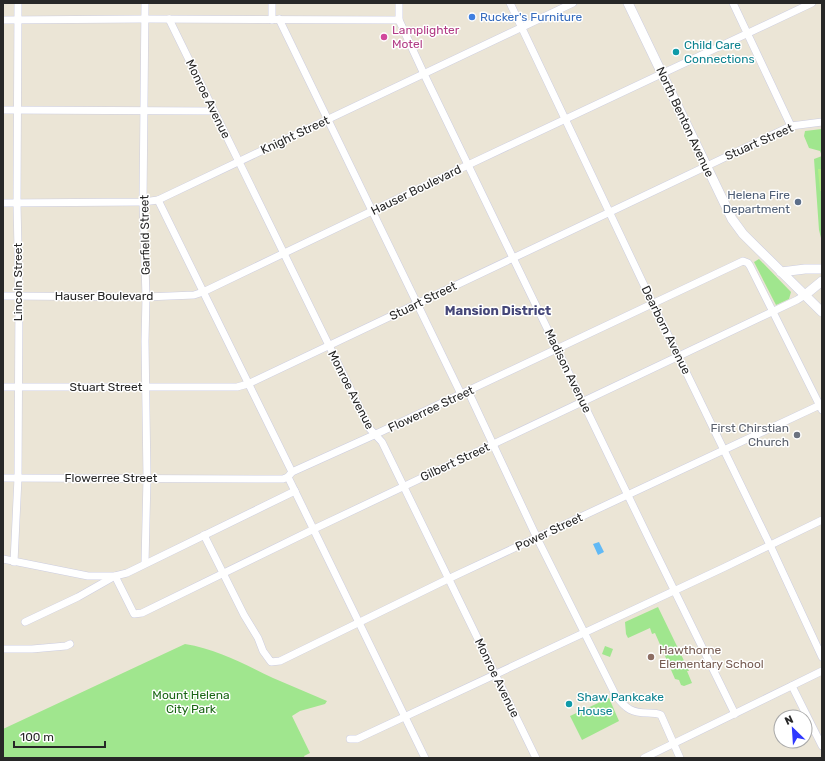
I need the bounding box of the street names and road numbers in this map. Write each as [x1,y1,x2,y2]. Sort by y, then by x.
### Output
street label: Monroe Avenue [183,57,233,141]
street label: North Benton Avenue [653,65,717,180]
street label: Knight Street [258,113,332,157]
street label: Stuart Street [723,121,795,163]
street label: Hauser Boulevard [369,162,463,218]
street label: Garfield Street [137,194,153,275]
street label: Lincoln Street [11,243,25,321]
street label: Stuart Street [387,279,459,323]
street label: Dearborn Avenue [639,283,694,377]
street label: Hauser Boulevard [55,289,153,303]
street label: Madison Avenue [542,327,594,415]
street label: Monroe Avenue [325,348,377,432]
street label: Stuart Street [70,380,143,394]
street label: Flowerree Street [386,383,476,435]
street label: Gilbert Street [418,440,492,484]
street label: Flowerree Street [65,471,158,485]
street label: Power Street [513,510,585,554]
street label: Monroe Avenue [472,636,522,720]

